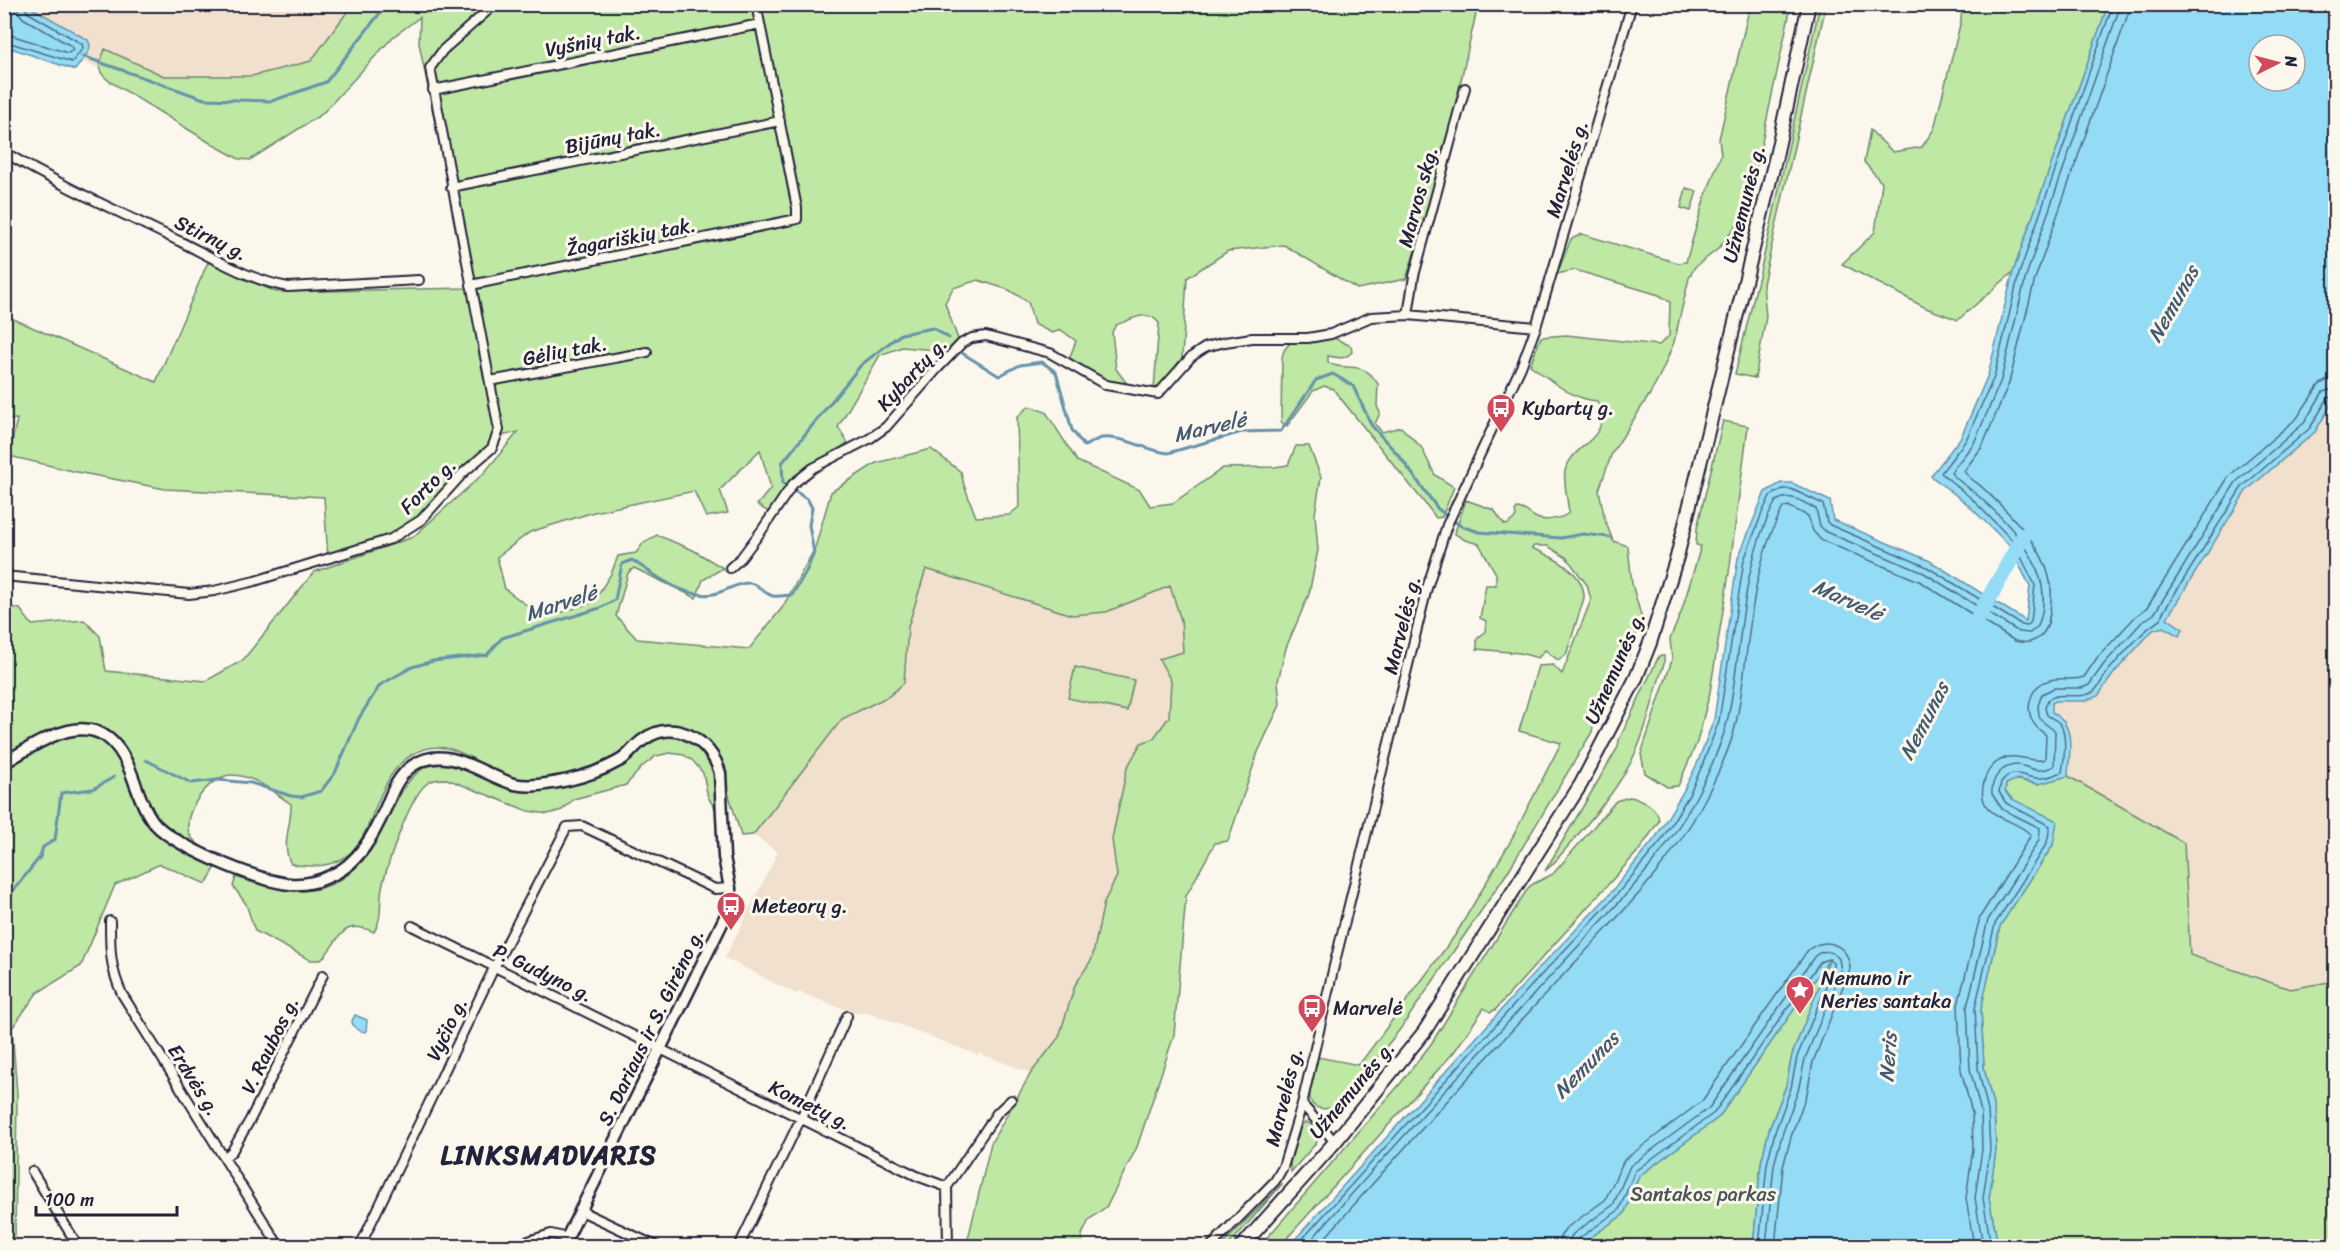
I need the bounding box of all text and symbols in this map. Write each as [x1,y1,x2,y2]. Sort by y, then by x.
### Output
street label: Vyšnių tak. [542,15,644,67]
north arrow [2247,33,2307,93]
text: N [2276,53,2307,69]
street label: Bijūnų tak. [562,112,664,164]
street label: Marvelės g. [1536,116,1598,222]
street label: Užnemunės g. [1712,141,1776,267]
street label: Marvos skg. [1388,143,1448,251]
street label: Stirnų g. [168,205,254,271]
street label: Žagariškių tak. [563,207,699,267]
water label: Nemunas [2136,256,2211,350]
street label: Gėlių tak. [520,326,610,376]
street label: Kybartų g. [868,328,956,420]
place label: Kybartų g. [1522,391,1614,426]
bus stop icon: Kybartų g. [1485,392,1517,434]
water label: Marvelė [1170,400,1252,454]
street label: Forto g. [391,449,465,523]
water label: Marvelė [1807,568,1891,633]
street label: Marvelės g. [1373,572,1431,678]
water label: Marvelė [520,573,604,632]
street label: Užnemunės g. [1574,606,1656,730]
water label: Nemunas [1888,673,1961,767]
place label: Meteorų g. [752,889,848,924]
bus stop icon: Meteorų g. [715,890,747,932]
street label: S. Dariaus ir S. Girėno g. [588,922,714,1132]
street label: P. Gudyno g. [487,934,599,1012]
place label: Nemuno ir Neries santaka [1821,961,1951,1019]
place icon: Nemuno ir Neries santaka [1784,974,1816,1016]
street label: V. Raubos g. [231,990,309,1100]
street label: Vyčio g. [416,991,478,1067]
place label: Marvelė [1333,991,1403,1026]
bus stop icon: Marvelė [1296,992,1328,1034]
water label: Nemunas [1543,1020,1630,1108]
water label: Neris [1867,1029,1909,1083]
street label: Užnemunės g. [1300,1033,1404,1147]
street label: Erdvės g. [158,1037,230,1123]
street label: Marvelės g. [1255,1044,1313,1150]
street label: Kometų g. [762,1070,858,1140]
district label: LINKSMADVARIS [441,1132,657,1178]
park label: Santakos parkas [1630,1177,1777,1212]
scale bar [36,1179,177,1217]
text: 100 m [45,1184,94,1216]

